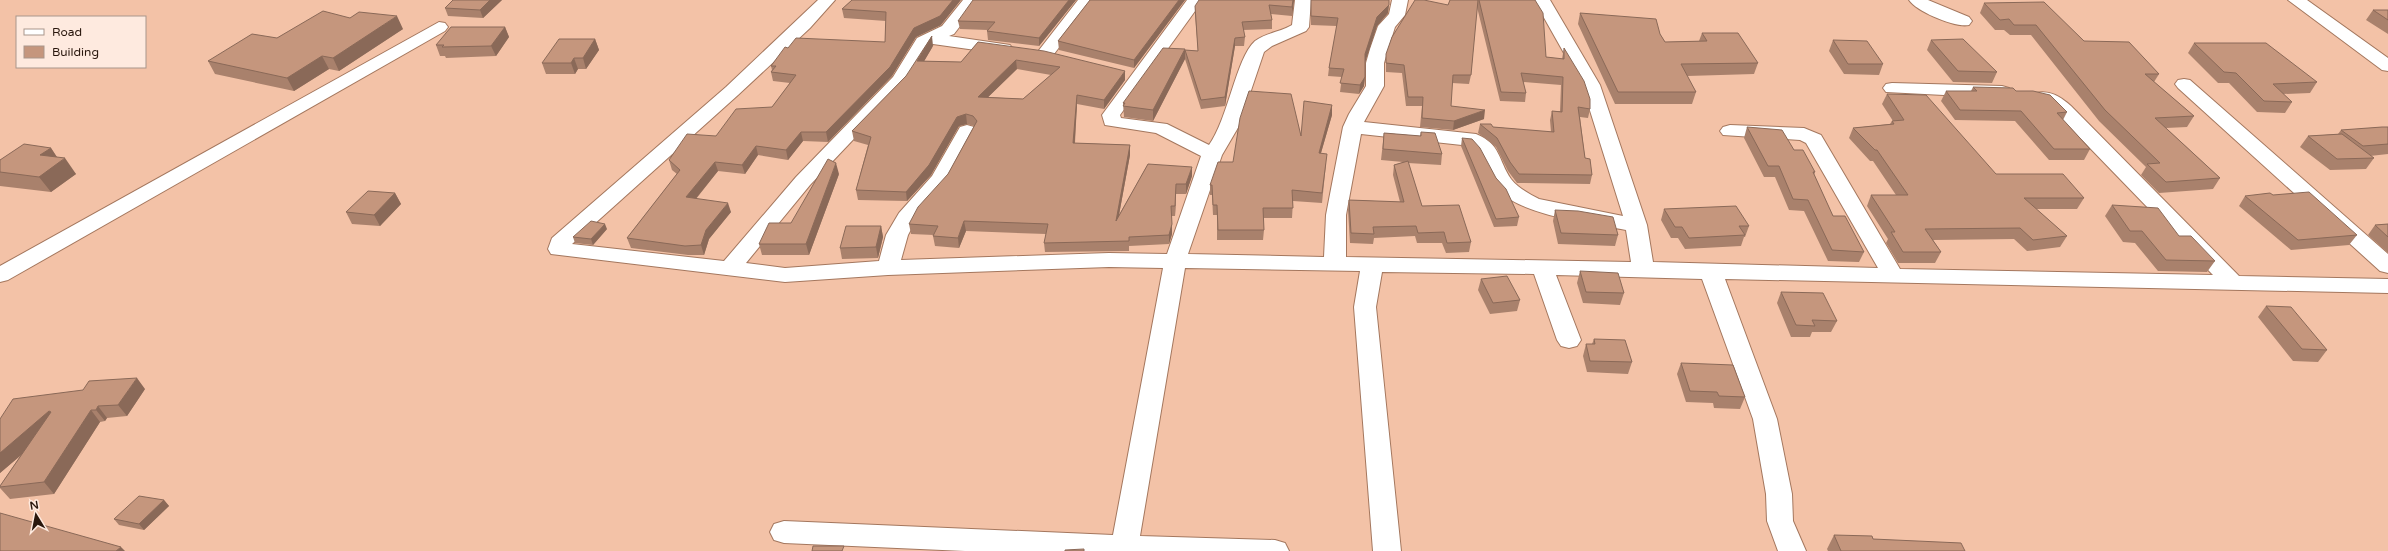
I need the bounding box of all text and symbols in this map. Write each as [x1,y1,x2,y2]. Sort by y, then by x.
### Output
legend [16,16,146,68]
text: Road [52,25,82,39]
text: Building [52,45,99,59]
north arrow [16,495,56,535]
text: N [29,498,40,513]

